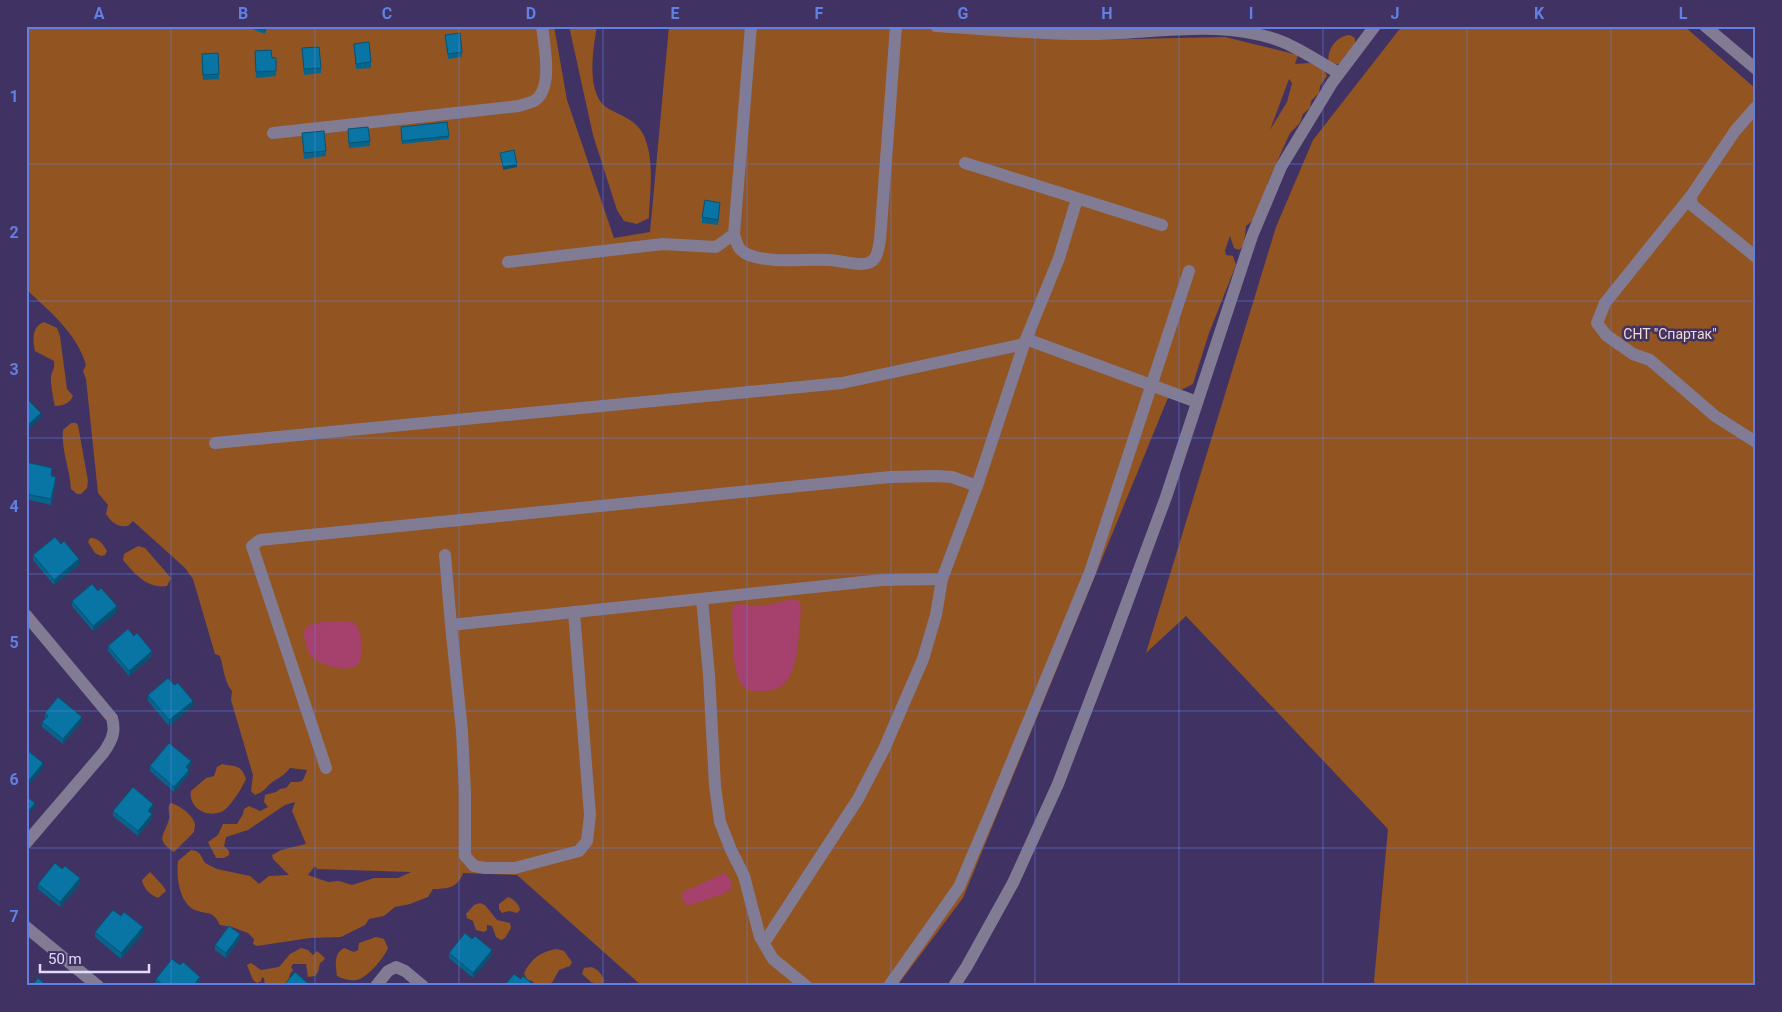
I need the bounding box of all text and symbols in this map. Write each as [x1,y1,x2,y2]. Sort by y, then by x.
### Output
text: A [94,4,105,23]
text: B [238,4,248,23]
text: C [382,4,392,23]
text: D [526,4,536,23]
text: E [671,4,680,23]
text: F [815,4,824,23]
text: G [958,4,969,23]
text: H [1101,4,1113,23]
text: I [1249,4,1253,23]
text: J [1391,4,1399,23]
text: K [1534,4,1545,23]
text: L [1679,4,1688,23]
text: 1 [9,87,19,106]
text: 2 [9,223,19,242]
park label: СНТ "Спартак" [1623,326,1717,342]
text: 3 [9,360,19,379]
text: 4 [9,497,19,516]
text: 5 [9,633,19,652]
text: 6 [9,770,19,789]
text: 7 [9,907,19,926]
scale bar [40,942,149,974]
text: 50 m [48,950,82,968]

